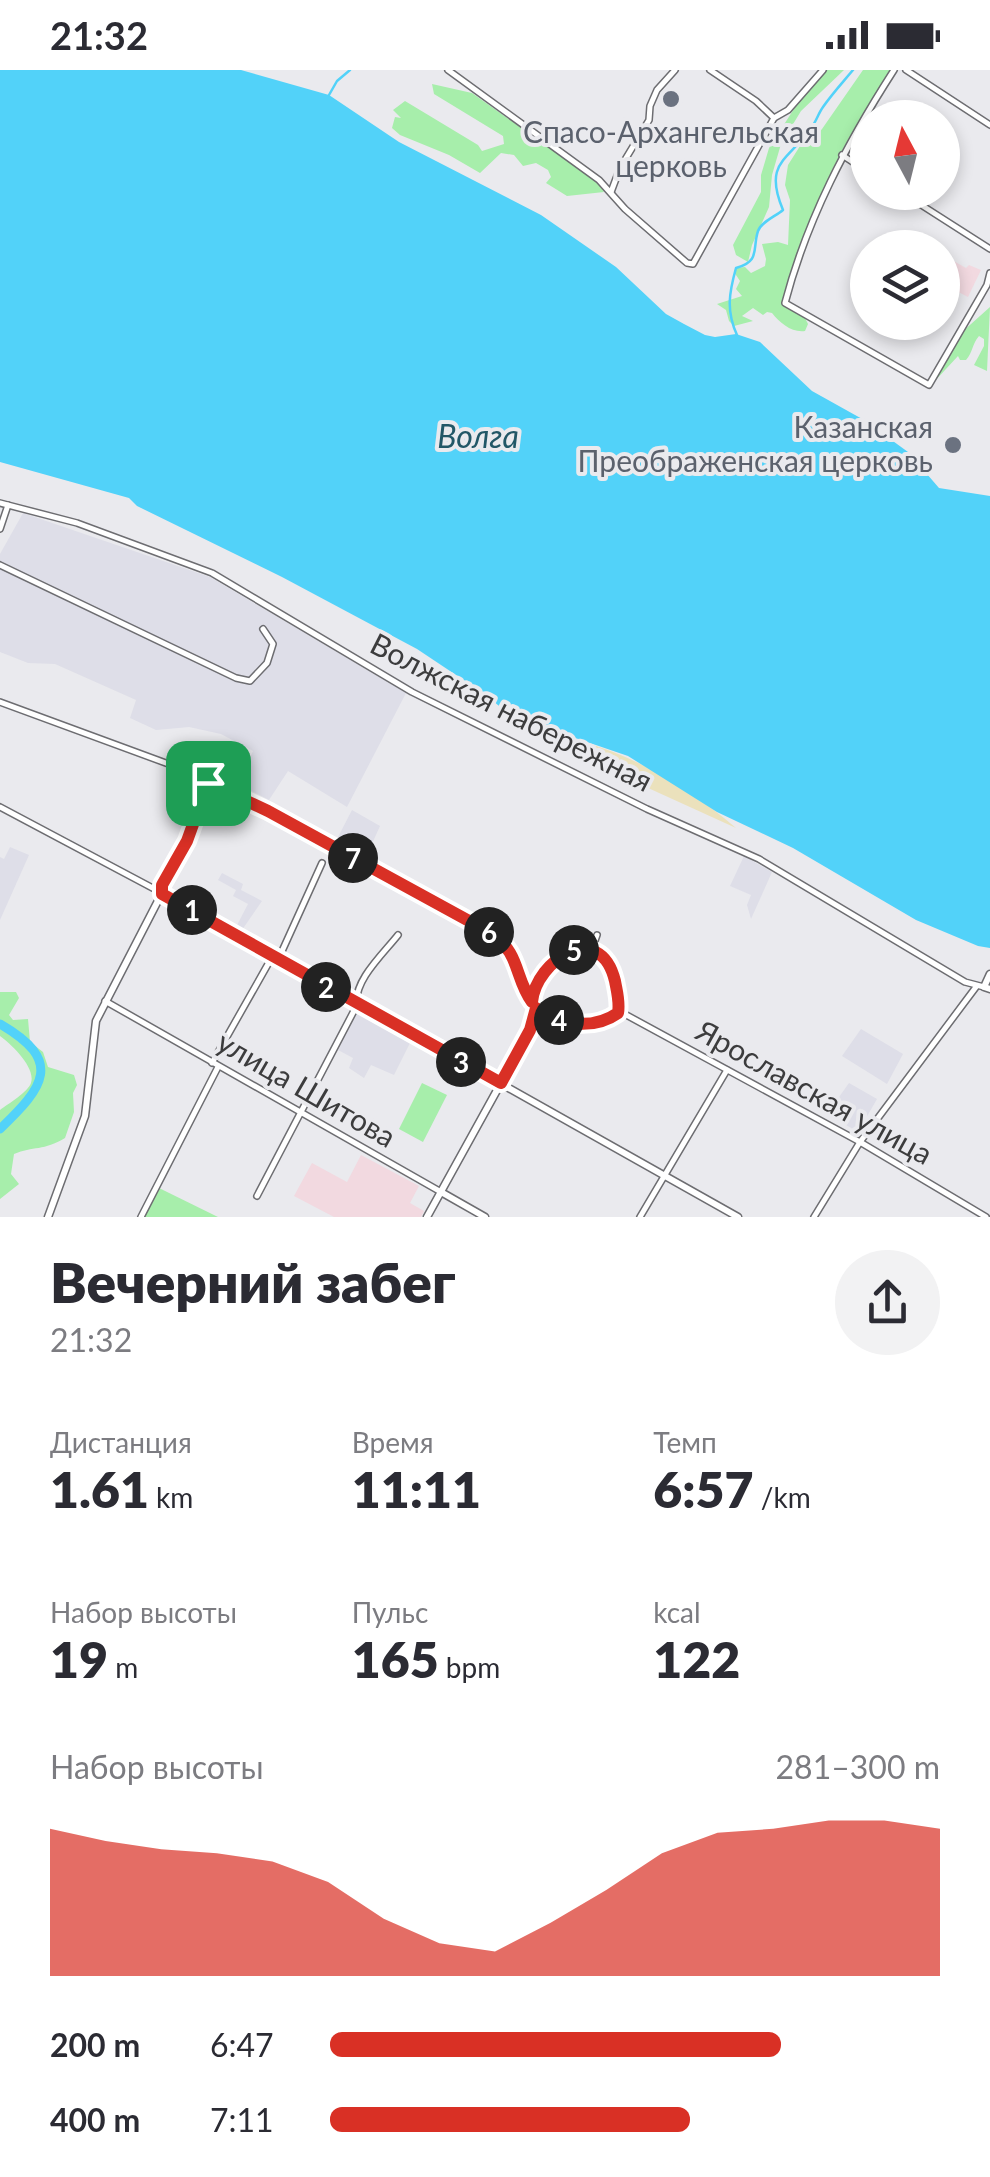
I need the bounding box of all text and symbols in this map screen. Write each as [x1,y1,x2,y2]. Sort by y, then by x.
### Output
text: 21:32 [50,12,148,58]
marker: Спасо-Архангельская церковь [660,88,682,110]
north arrow [850,100,960,210]
map controls [850,100,960,340]
place label: Спасо-Архангельская церковь [523,113,819,183]
button: layers [850,230,960,340]
place label: Казанская Преображенская церковь [578,408,933,478]
water label: Волга [437,416,519,455]
marker: Казанская Преображенская церковь [942,434,964,456]
street label: Волжская набережная [365,624,659,798]
pin [166,741,251,826]
icon: arrive [181,756,236,811]
pin: 7 [328,833,378,883]
text: 7 [345,841,361,875]
pin: 1 [167,885,217,935]
text: 1 [184,893,200,927]
pin: 6 [464,907,514,957]
text: 6 [481,915,497,949]
pin: 5 [549,925,599,975]
text: 5 [566,933,582,967]
pin: 2 [301,962,351,1012]
text: 2 [318,970,334,1004]
pin: 4 [534,995,584,1045]
text: 4 [551,1003,567,1037]
street label: Ярославская улица [690,1011,939,1171]
street label: улица Шитова [211,1023,403,1154]
pin: 3 [436,1037,486,1087]
text: 3 [453,1045,469,1079]
text: Вечерний забег [50,1249,455,1315]
button: share [835,1250,940,1355]
text: 21:32 [50,1320,132,1359]
text: Дистанция [50,1425,192,1459]
text: Время [352,1425,433,1459]
text: Темп [653,1425,717,1459]
text: 1.61 [50,1459,149,1519]
text: 11:11 [352,1459,481,1519]
text: 6:57 [653,1459,754,1519]
text: km [149,1480,193,1514]
text: /km [754,1480,811,1514]
text: Набор высоты [50,1595,237,1629]
text: Пульс [352,1595,428,1629]
text: kcal [653,1595,701,1629]
text: 19 [50,1629,108,1689]
text: 165 [352,1629,439,1689]
text: 122 [653,1629,740,1689]
text: m [108,1650,138,1684]
text: bpm [439,1650,500,1684]
text: Набор высоты [50,1747,264,1786]
text: 281–300 m [776,1747,940,1786]
text: 200 m [50,2025,140,2064]
text: 6:47 [210,2025,274,2064]
text: 400 m [50,2100,140,2139]
text: 7:11 [210,2100,274,2139]

